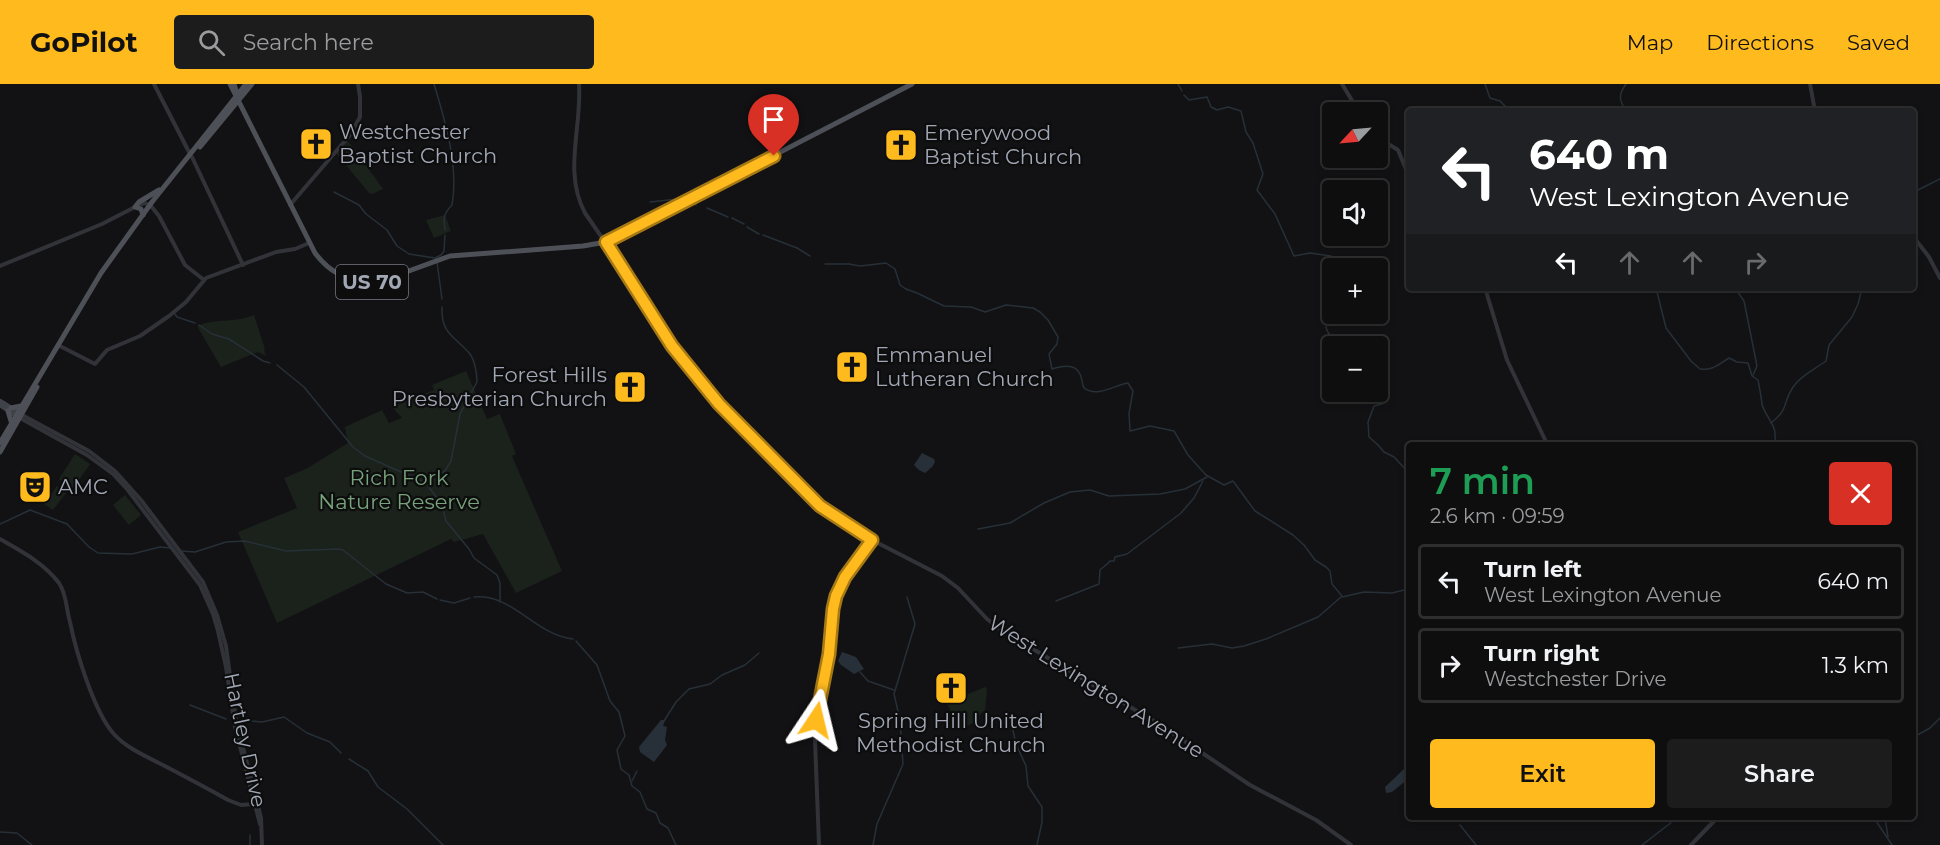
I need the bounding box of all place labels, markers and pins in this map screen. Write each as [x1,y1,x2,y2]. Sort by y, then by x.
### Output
pin [748,94,799,156]
place label: Westchester Baptist Church [339,119,497,168]
place label: Emerywood Baptist Church [924,120,1082,169]
church icon: Westchester Baptist Church [298,126,334,162]
church icon: Emerywood Baptist Church [883,127,919,163]
place label: Emmanuel Lutheran Church [875,342,1054,391]
church icon: Emmanuel Lutheran Church [834,349,870,385]
place label: Forest Hills Presbyterian Church [392,362,607,411]
church icon: Forest Hills Presbyterian Church [612,369,648,405]
theatre icon: AMC [17,469,53,505]
place label: AMC [58,474,108,499]
church icon: Spring Hill United Methodist Church [933,670,969,706]
place label: Spring Hill United Methodist Church [856,708,1046,757]

